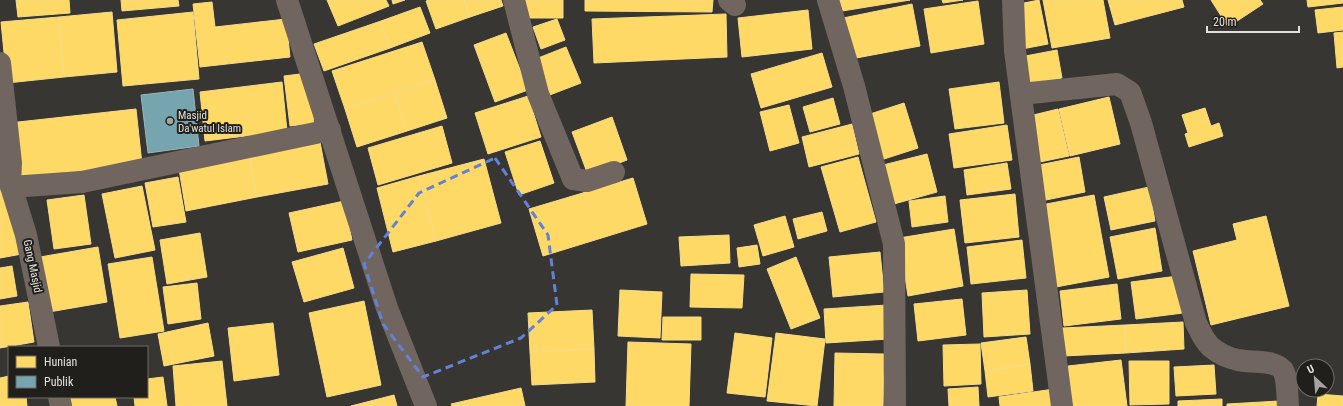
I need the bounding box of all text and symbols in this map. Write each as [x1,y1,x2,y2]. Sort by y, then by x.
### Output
scale bar [1207,8,1299,34]
text: 20 m [1213,15,1237,29]
place label: Masjid Da'watul Islam [178,109,241,135]
marker: Masjid Da'watul Islam [165,116,175,126]
street label: Gang Masjid [21,238,44,294]
legend [8,346,148,398]
text: Hunian [44,355,78,369]
north arrow [1295,358,1335,398]
text: U [1305,362,1317,377]
text: Publik [44,375,74,389]

